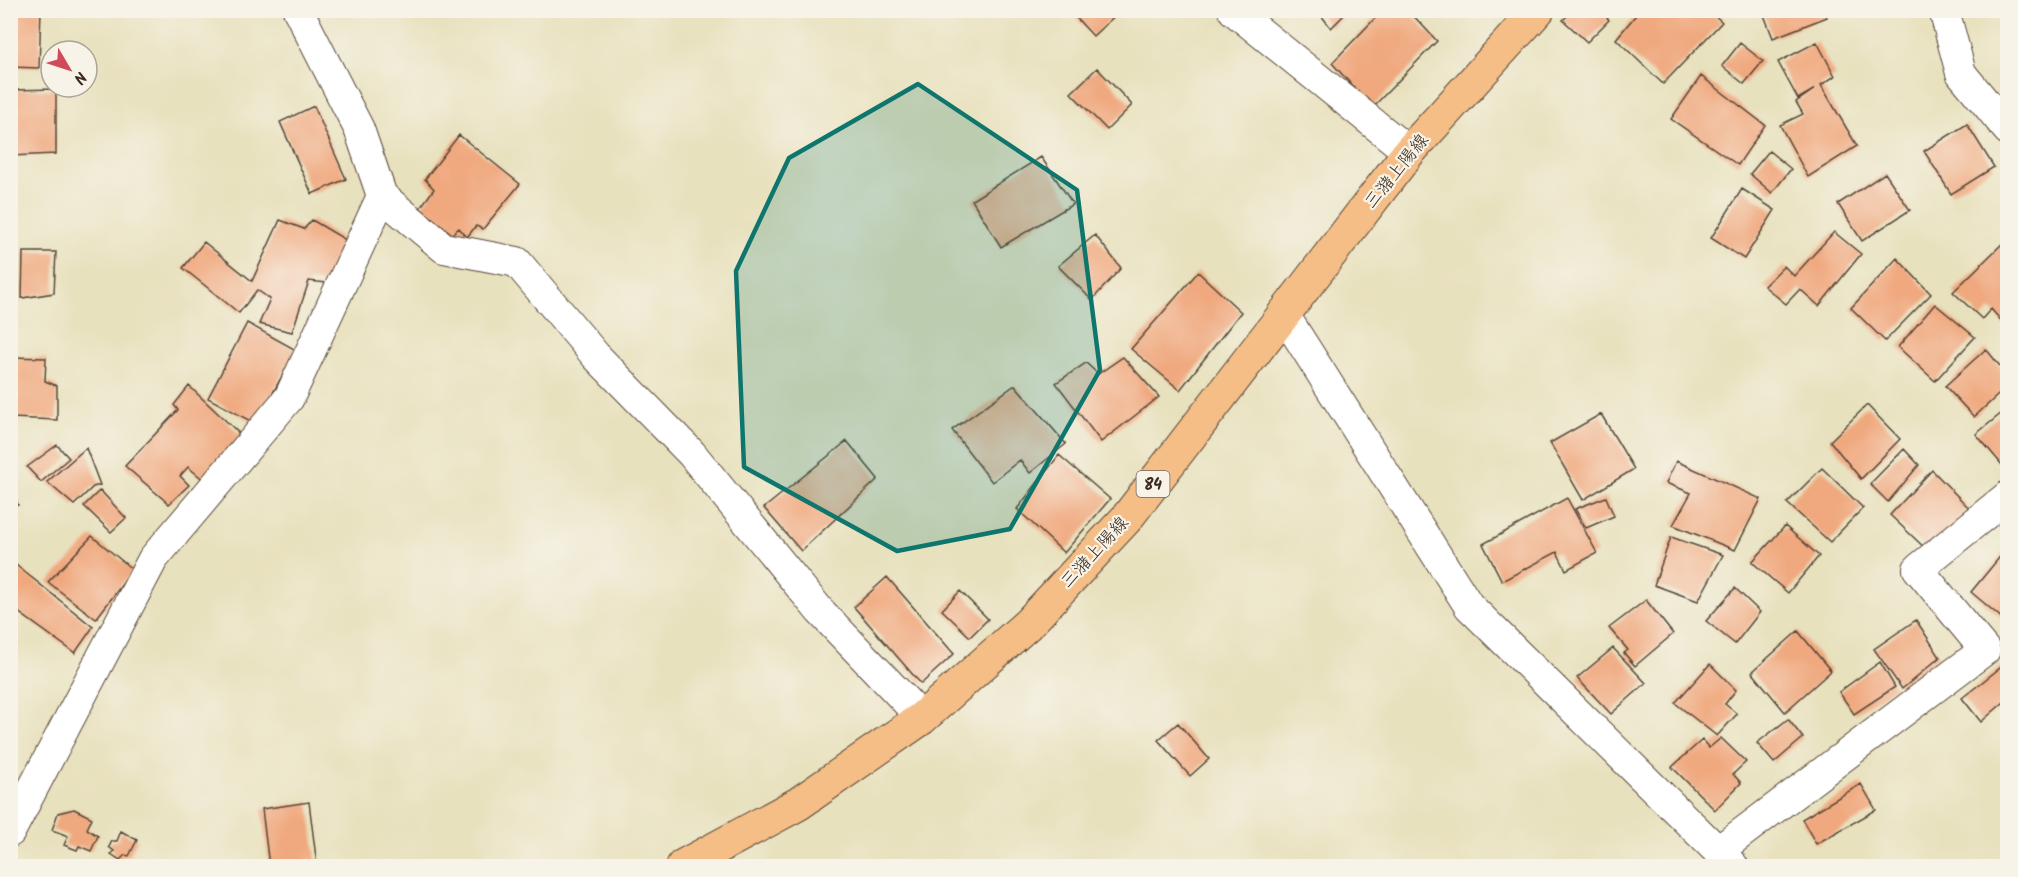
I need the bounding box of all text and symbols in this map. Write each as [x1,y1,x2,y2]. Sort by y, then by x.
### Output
north arrow [39,39,99,99]
text: N [67,66,92,89]
street label: 三潴上陽線 [1358,128,1437,216]
road number: 84 [1136,471,1170,497]
street label: 三潴上陽線 [1054,510,1136,596]

